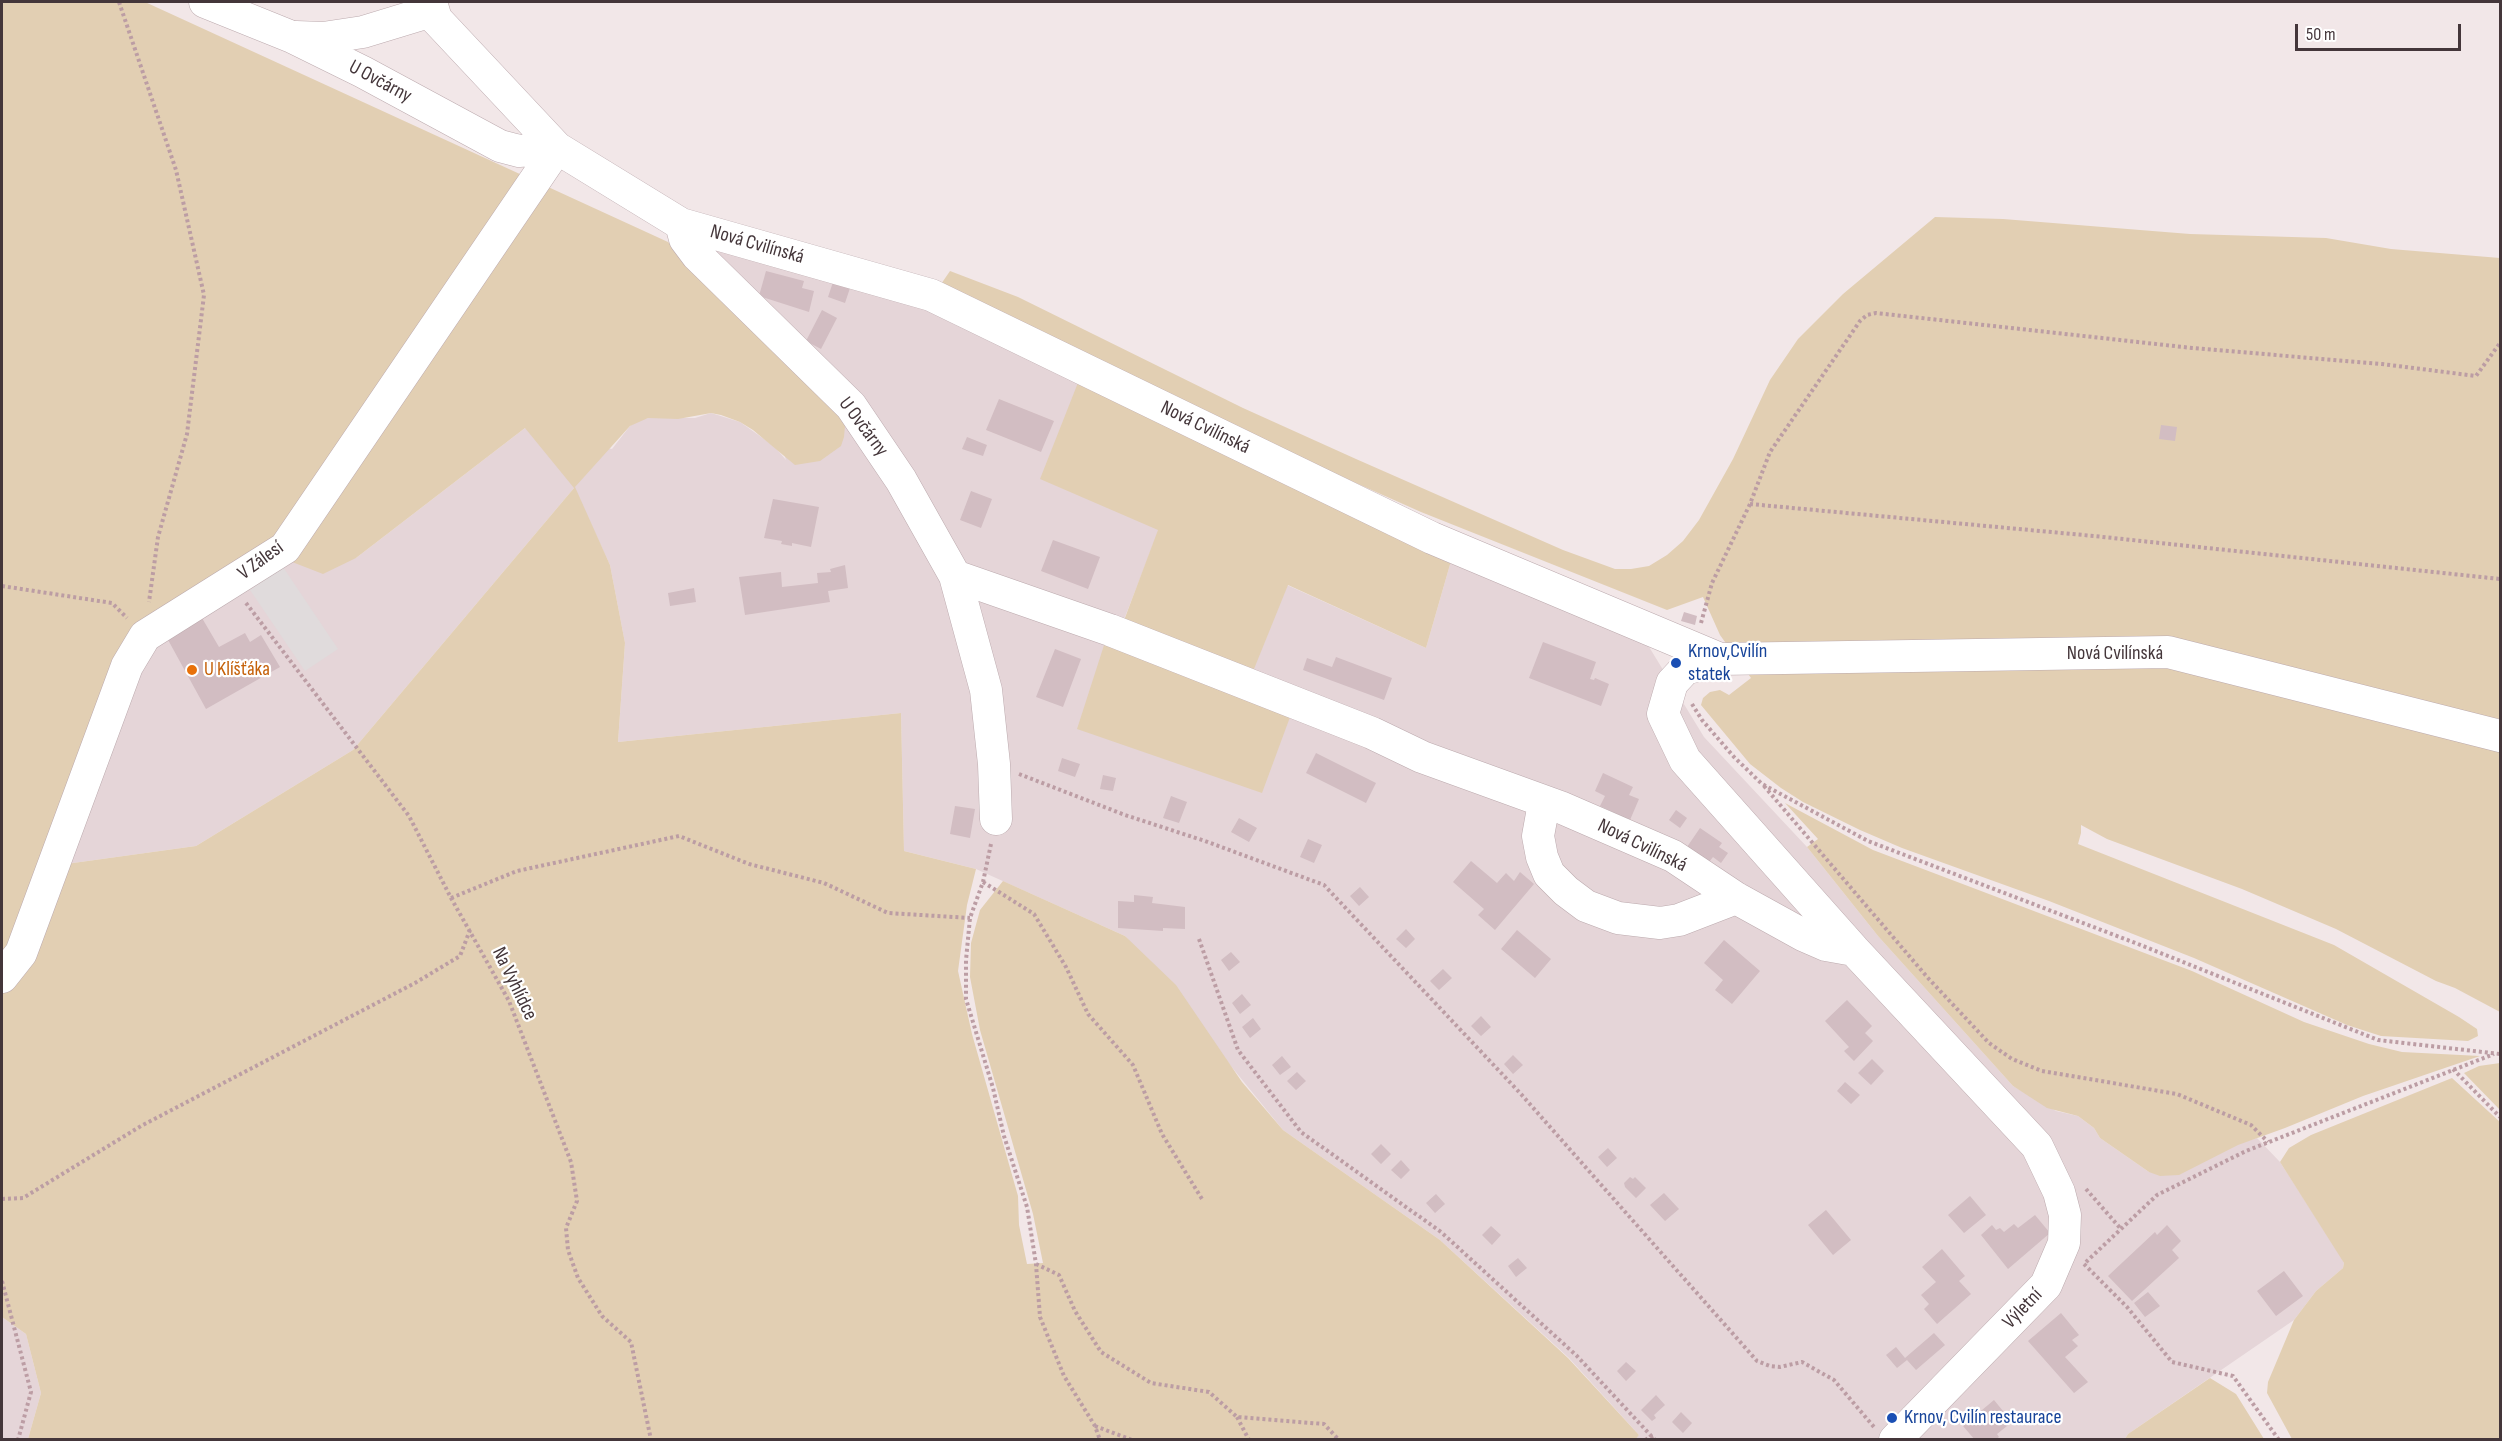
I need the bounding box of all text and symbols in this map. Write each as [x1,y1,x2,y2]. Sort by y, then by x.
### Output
scale bar [2298,12,2464,50]
text: 50 m [2306,24,2336,45]
street label: U Ovčárny [344,55,416,109]
street label: Nová Cvilínská [707,220,807,270]
street label: U Ovčárny [833,393,893,461]
street label: Nová Cvilínská [1156,396,1254,460]
street label: V Zálesí [233,536,289,586]
place label: Krnov,Cvilín statek [1688,640,1767,687]
street label: Nová Cvilínská [2067,642,2163,666]
marker: Krnov,Cvilín statek [1669,656,1683,670]
place label: U Klíšťáka [204,658,270,682]
marker: U Klíšťáka [185,663,199,677]
street label: Nová Cvilínská [1593,814,1691,878]
street label: Na Vyhlídce [486,944,542,1024]
street label: Výletní [1998,1284,2048,1334]
place label: Krnov, Cvilín restaurace [1904,1406,2061,1430]
marker: Krnov, Cvilín restaurace [1885,1411,1899,1425]

